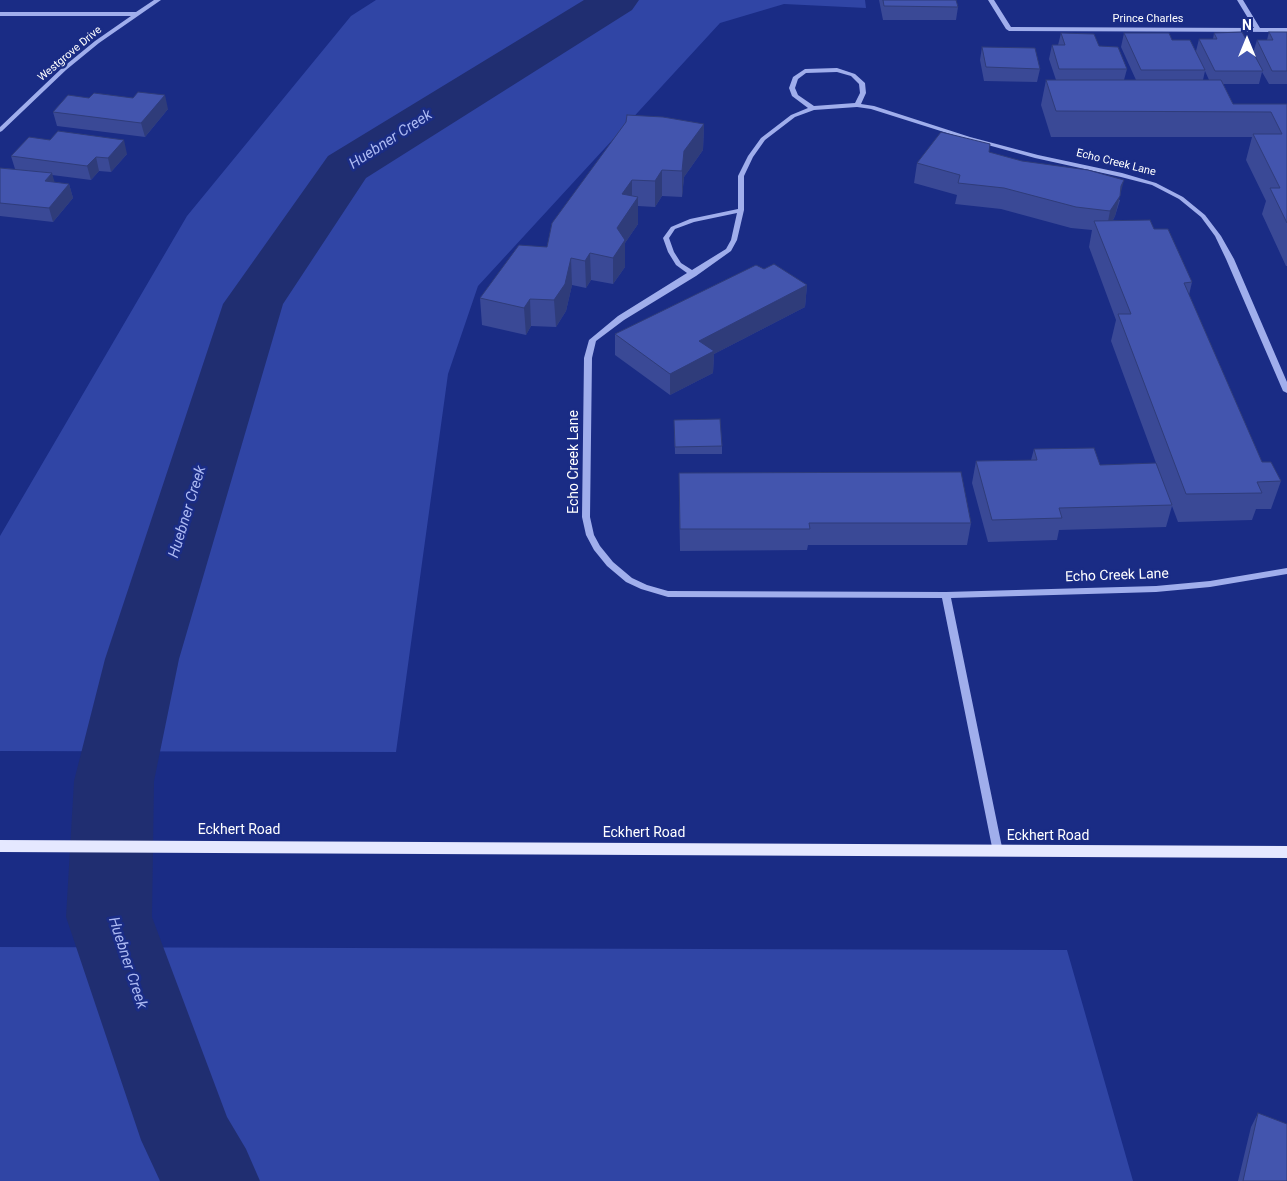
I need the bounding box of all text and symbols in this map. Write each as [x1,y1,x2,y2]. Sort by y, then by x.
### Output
street label: Prince Charles [1113,12,1183,26]
north arrow [1222,15,1272,65]
text: N [1242,17,1252,33]
street label: Westgrove Drive [35,23,105,85]
water label: Huebner Creek [346,106,436,174]
street label: Echo Creek Lane [1075,147,1157,179]
street label: Echo Creek Lane [566,410,582,514]
water label: Huebner Creek [165,464,211,560]
street label: Echo Creek Lane [1065,566,1169,586]
street label: Eckhert Road [198,822,280,838]
street label: Eckhert Road [603,825,685,841]
street label: Eckhert Road [1007,828,1089,844]
water label: Huebner Creek [104,915,150,1011]

